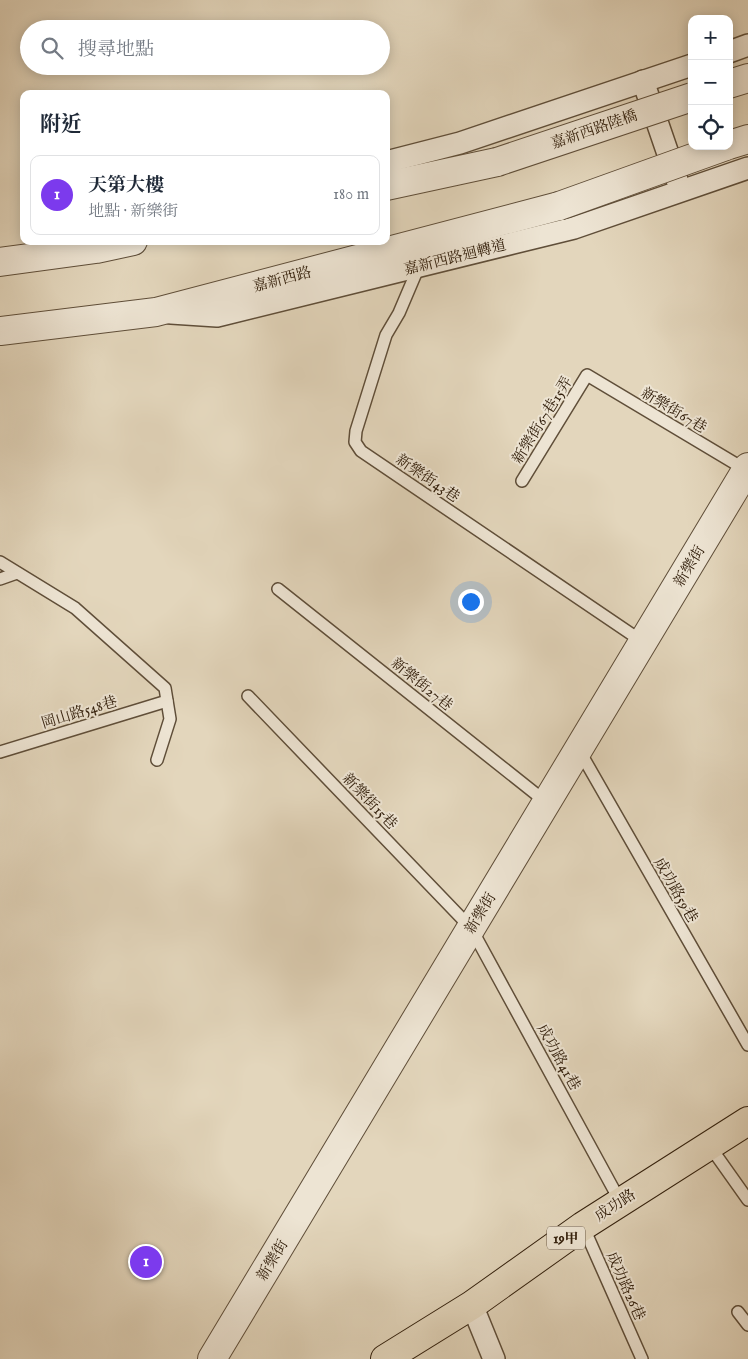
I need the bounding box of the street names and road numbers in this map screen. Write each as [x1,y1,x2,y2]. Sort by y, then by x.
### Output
street label: 嘉新西路陸橋 [549,106,640,153]
street label: 嘉新西路迴轉道 [402,236,508,279]
street label: 嘉新西路 [251,263,314,296]
street label: 新樂街67巷15弄 [508,373,577,467]
street label: 新樂街67巷 [637,383,710,437]
street label: 新樂街43巷 [392,450,463,507]
street label: 新樂街 [670,542,709,590]
street label: 新樂街27巷 [387,654,456,715]
street label: 岡山路548巷 [39,692,120,733]
street label: 新樂街15巷 [338,769,401,833]
street label: 成功路59巷 [649,854,702,926]
street label: 新樂街 [461,889,500,937]
street label: 成功路41巷 [533,1021,585,1094]
street label: 成功路 [591,1185,639,1226]
road number: 19甲 [547,1226,585,1250]
street label: 新樂街 [253,1236,292,1284]
street label: 成功路26巷 [602,1249,649,1324]

